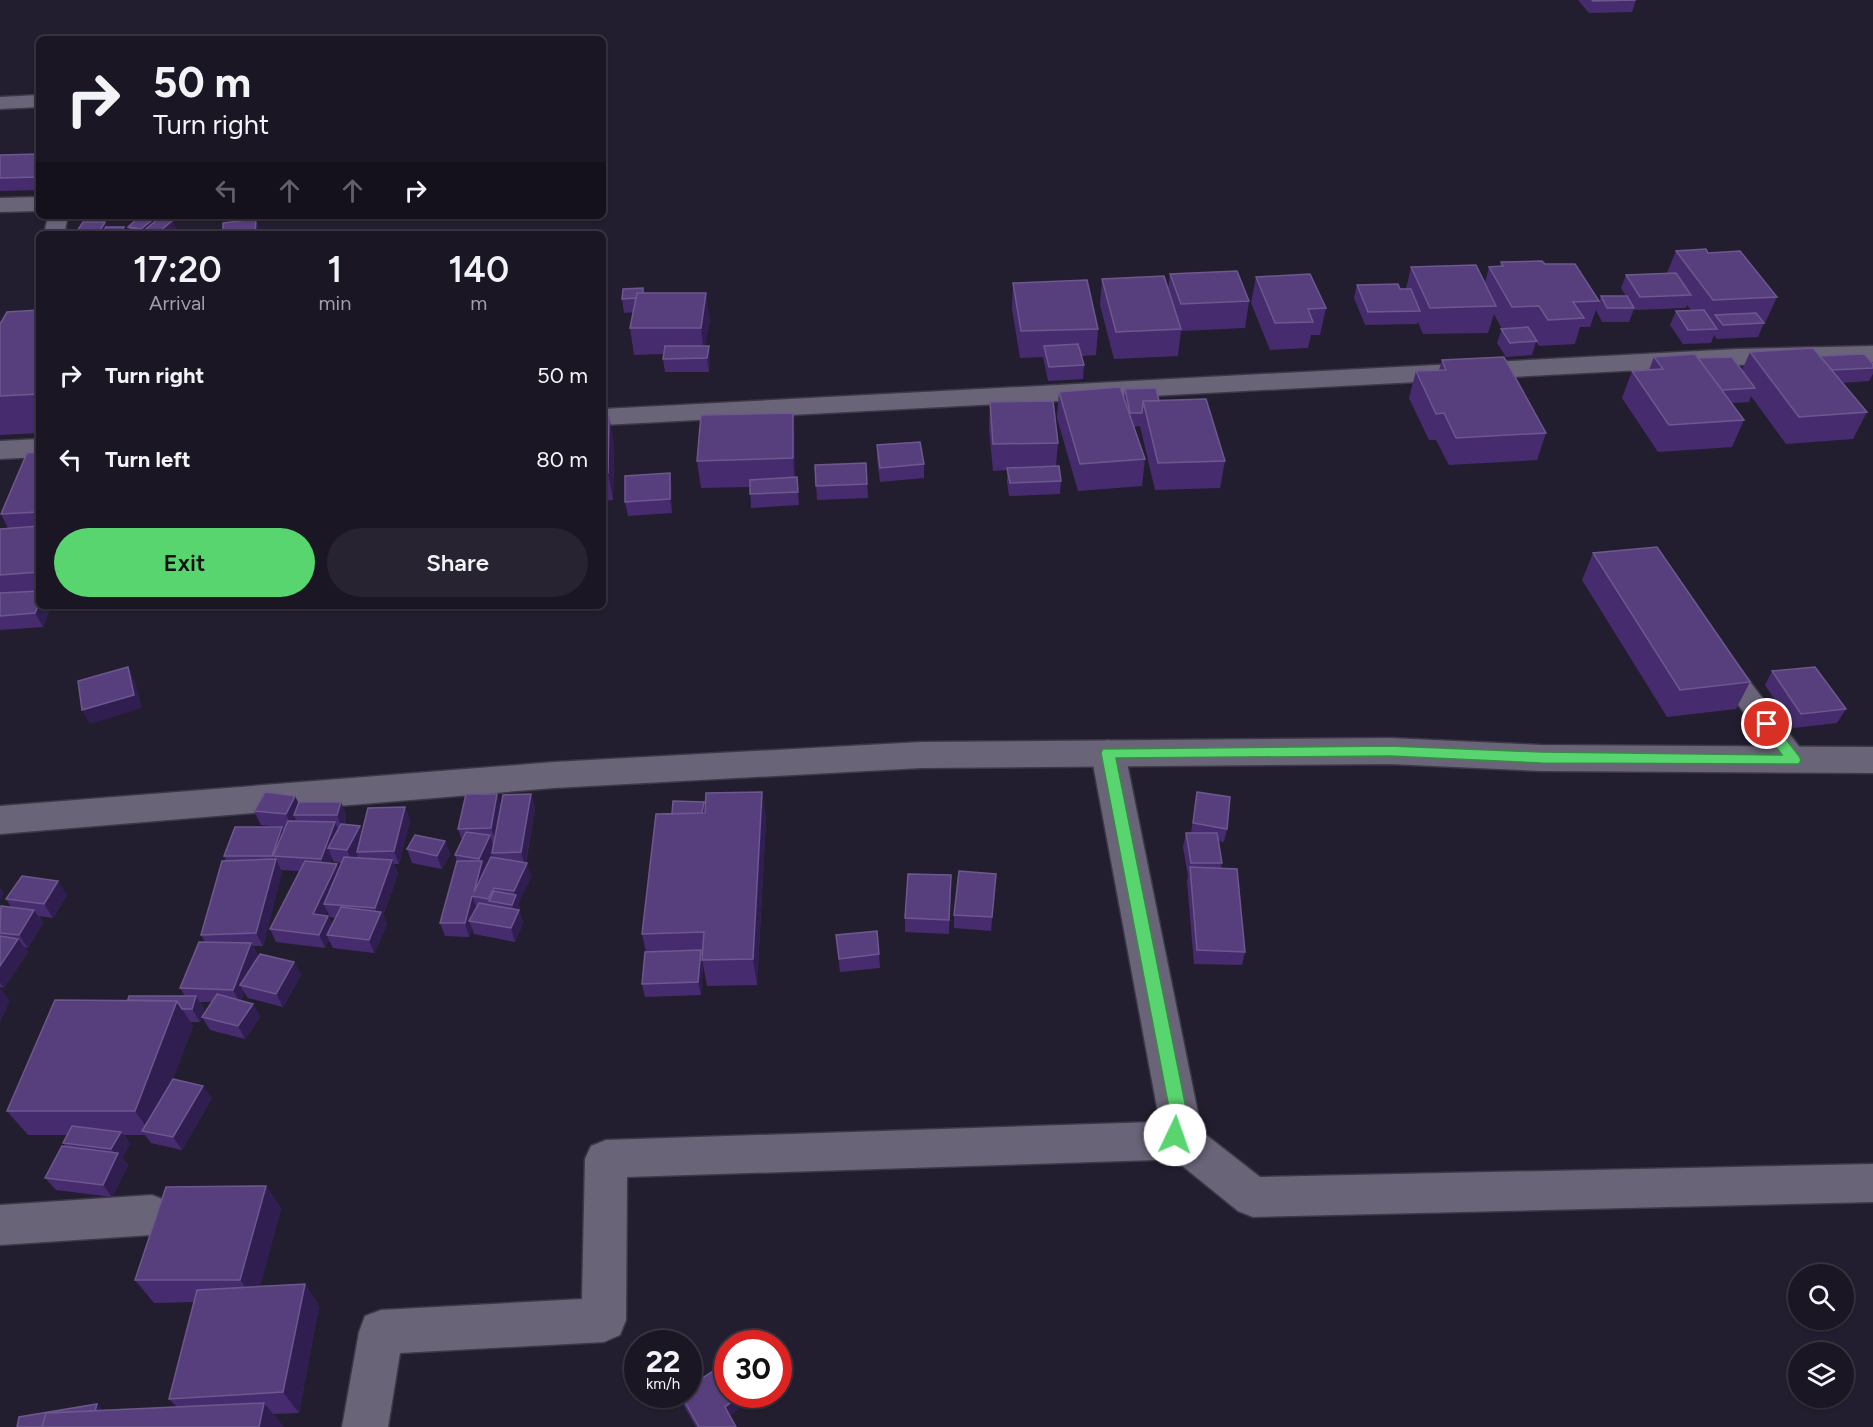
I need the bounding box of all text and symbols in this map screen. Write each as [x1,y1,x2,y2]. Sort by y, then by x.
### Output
text: 50 m [153,57,251,108]
icon: right [54,60,132,138]
text: Turn right [153,108,269,141]
icon: left [210,174,243,207]
icon: ahead [273,174,306,207]
icon: ahead [336,174,369,207]
icon: right [399,174,432,207]
text: 17:20 [133,248,222,291]
text: 1 [327,248,342,291]
text: 140 [448,248,509,291]
text: Arrival [149,291,205,315]
text: min [319,291,351,315]
text: m [470,291,487,315]
icon: right [54,359,87,392]
text: Turn right [105,362,204,389]
text: 50 m [537,362,588,389]
icon: left [54,443,87,476]
text: Turn left [105,446,191,473]
text: 80 m [536,446,588,473]
button: Exit [54,528,315,597]
button: Share [327,528,588,597]
pin [1741,698,1792,749]
icon: arrive [1750,707,1783,740]
position arrow [1143,1103,1207,1167]
map controls [1788,1264,1854,1408]
button: search [1788,1264,1854,1330]
speed limit sign: 30 [714,1330,792,1408]
button: layers [1788,1342,1854,1408]
text: 22 [646,1343,680,1380]
text: km/h [646,1375,680,1393]

